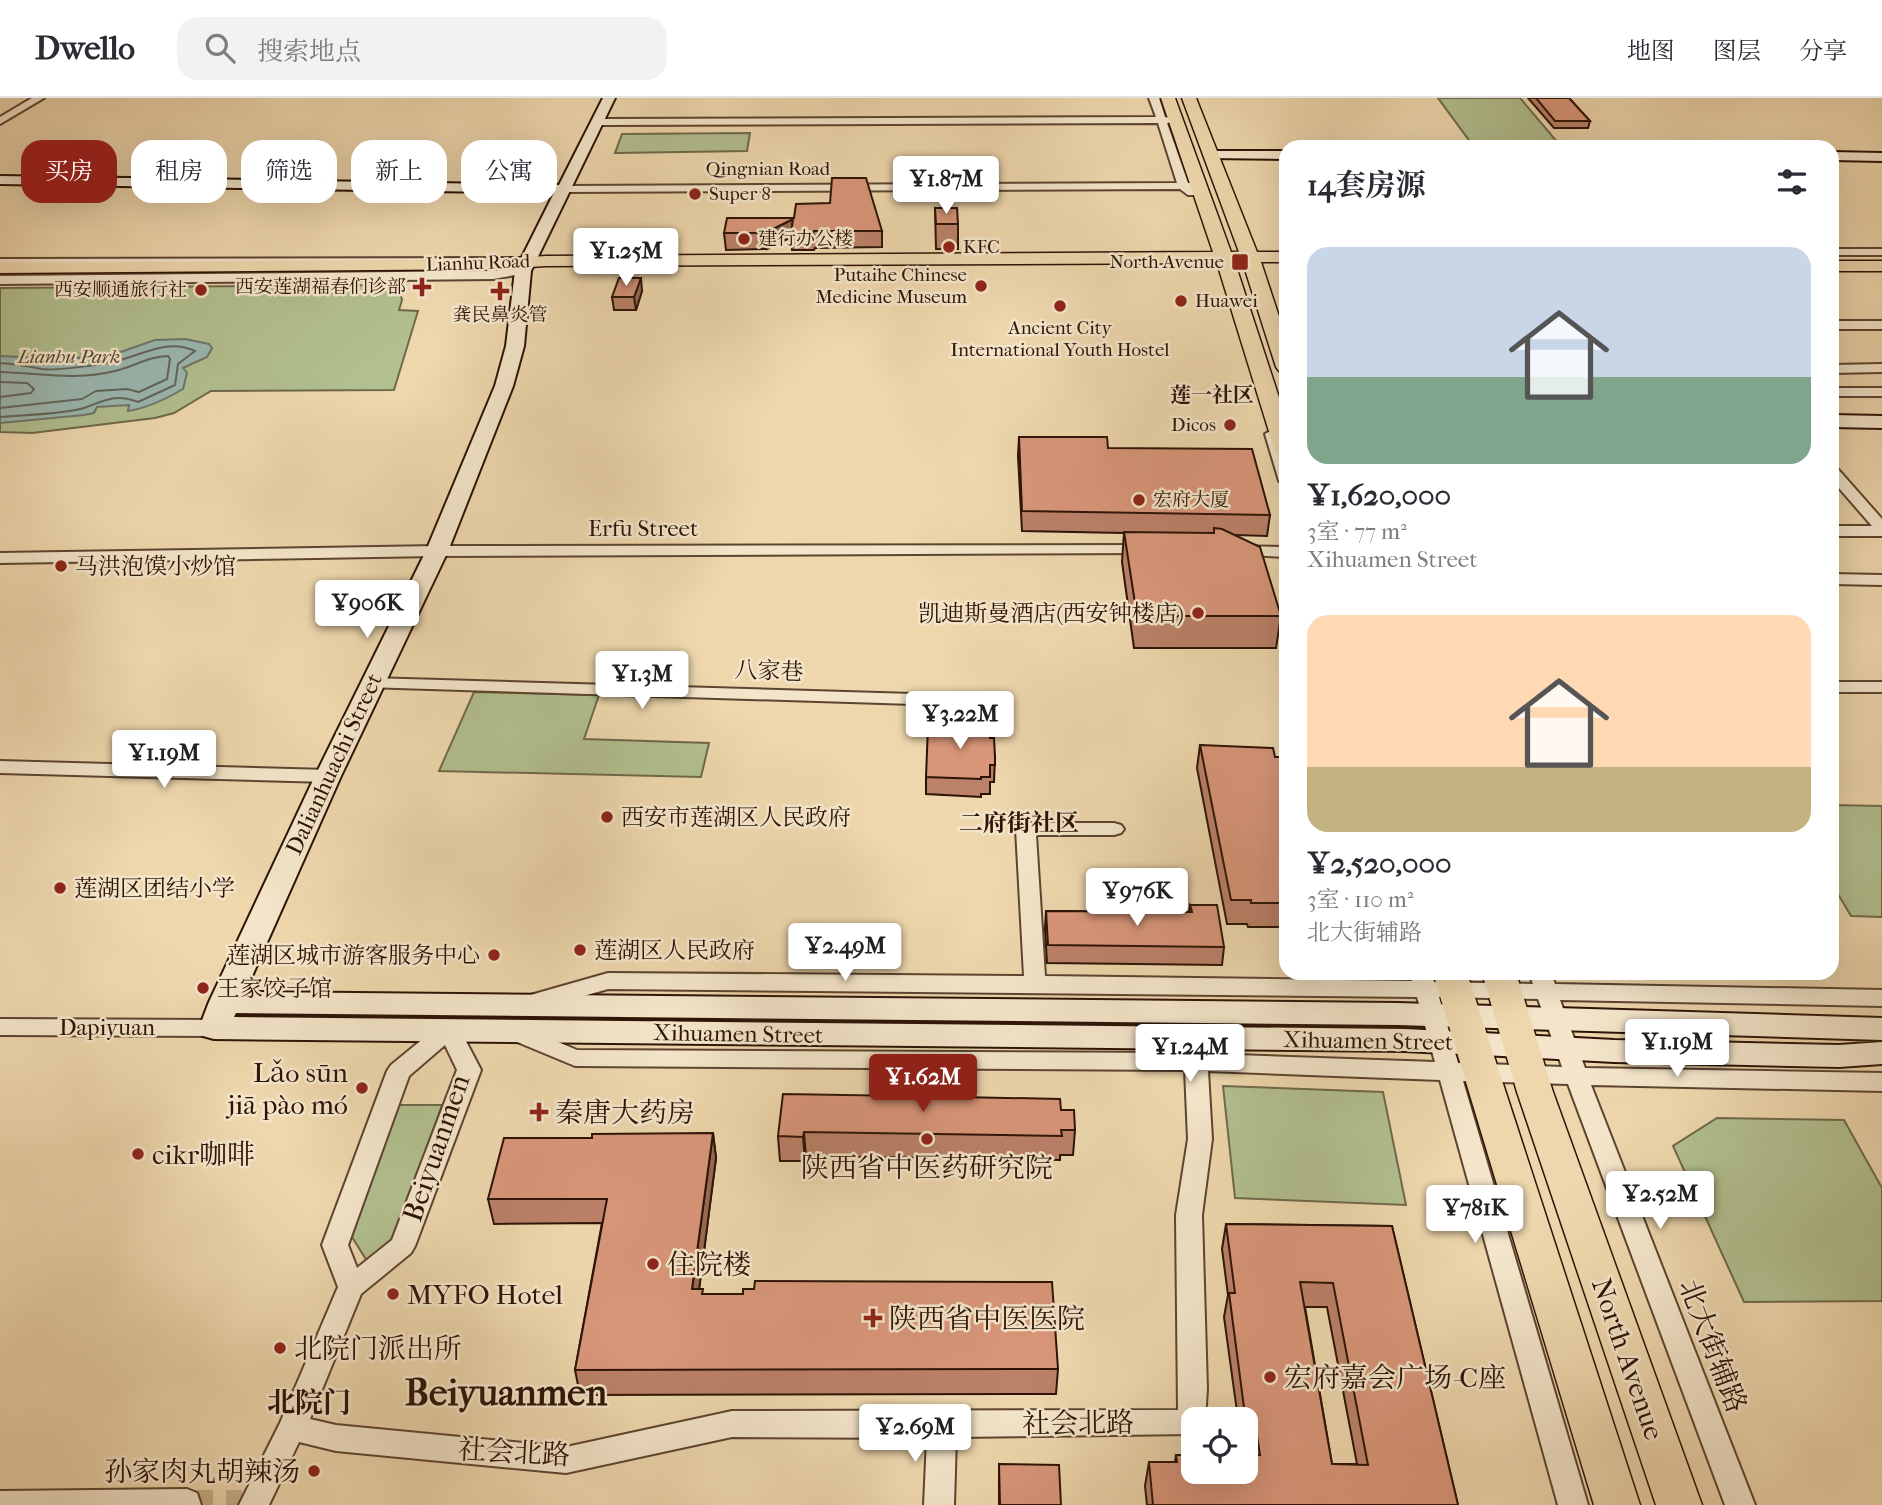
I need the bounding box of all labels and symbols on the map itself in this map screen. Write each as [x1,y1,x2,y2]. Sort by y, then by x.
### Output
pin: ¥1.87M [889,156,1003,216]
street label: Qingnian Road [706,158,831,180]
place label: Super 8 [709,183,771,205]
marker: Super 8 [687,186,703,202]
pin: ¥1.25M [569,228,683,288]
place label: 建行办公楼 [758,228,853,250]
marker: 建行办公楼 [736,231,752,247]
place label: KFC [963,236,1000,258]
marker: KFC [941,239,957,255]
street label: Lianhu Road [425,250,531,276]
place label: North Avenue [1109,251,1224,273]
marker: North Avenue [1230,252,1250,272]
place label: Putaihe Chinese Medicine Museum [815,264,967,308]
place label: 西安莲湖福春们诊部 [235,276,406,298]
marker: 西安莲湖福春们诊部 [412,277,432,297]
marker: Putaihe Chinese Medicine Museum [973,278,989,294]
place label: 西安顺通旅行社 [54,279,187,301]
marker: 龚民鼻炎管 [490,281,510,301]
marker: 西安顺通旅行社 [193,282,209,298]
place label: Huawei [1195,290,1258,312]
marker: Huawei [1173,293,1189,309]
marker: Ancient City International Youth Hostel [1052,298,1068,314]
place label: 龚民鼻炎管 [452,304,548,326]
place label: Ancient City International Youth Hostel [951,317,1169,361]
park label: Lianhu Park [16,346,120,368]
district label: 莲一社区 [1170,383,1254,407]
place label: Dicos [1171,414,1216,436]
marker: Dicos [1222,417,1238,433]
place label: 宏府大厦 [1153,489,1229,511]
marker: 宏府大厦 [1131,492,1147,508]
street label: Erfu Street [588,515,698,542]
place label: 马洪泡馍小炒馆 [75,553,236,580]
marker: 马洪泡馍小炒馆 [53,558,69,574]
pin: ¥906K [318,580,416,640]
place label: 凯迪斯曼酒店(西安钟楼店) [918,600,1184,627]
marker: 凯迪斯曼酒店(西安钟楼店) [1190,605,1206,621]
pin: ¥1.3M [593,652,691,711]
street label: 八家巷 [734,656,804,686]
street label: Dalianhuachi Street [280,669,388,859]
pin: ¥3.22M [903,692,1017,751]
pin: ¥1.19M [107,730,221,790]
place label: 西安市莲湖区人民政府 [621,804,851,831]
marker: 西安市莲湖区人民政府 [599,809,615,825]
district label: 二府街社区 [959,809,1079,837]
pin: ¥976K [1088,868,1186,928]
place label: 莲湖区团结小学 [74,875,235,902]
marker: 莲湖区团结小学 [52,880,68,896]
pin: ¥2.49M [788,924,902,983]
place label: 莲湖区人民政府 [594,937,755,964]
place label: 莲湖区城市游客服务中心 [227,942,480,969]
marker: 莲湖区人民政府 [572,942,588,958]
marker: 莲湖区城市游客服务中心 [486,947,502,963]
place label: 王家饺子馆 [217,975,332,1002]
marker: 王家饺子馆 [195,980,211,996]
street label: Dapiyuan [59,1014,156,1041]
street label: Xihuamen Street [653,1019,823,1049]
pin: ¥1.19M [1620,1020,1734,1079]
pin: ¥1.24M [1133,1024,1247,1084]
street label: Xihuamen Street [1283,1026,1453,1056]
pin: ¥1.62M [866,1054,980,1114]
place label: Lǎo sūn jiā pào mó [225,1056,348,1121]
street label: Beiyuanmen [395,1070,477,1226]
marker: Lǎo sūn jiā pào mó [354,1080,370,1096]
place label: 秦唐大药房 [555,1096,695,1129]
marker: 秦唐大药房 [529,1102,549,1122]
marker: 陕西省中医药研究院 [919,1131,935,1147]
place label: cikr咖啡 [152,1138,255,1171]
marker: cikr咖啡 [130,1146,146,1162]
place label: 陕西省中医药研究院 [801,1151,1053,1184]
pin: ¥2.52M [1603,1172,1717,1231]
pin: ¥781K [1426,1186,1524,1245]
place label: 住院楼 [667,1248,751,1281]
marker: 住院楼 [645,1256,661,1272]
street label: North Avenue [1585,1274,1671,1444]
street label: 北大街辅路 [1673,1275,1753,1417]
place label: MYFO Hotel [407,1278,563,1311]
marker: MYFO Hotel [385,1286,401,1302]
place label: 陕西省中医医院 [889,1302,1085,1335]
marker: 陕西省中医医院 [863,1308,883,1328]
place label: 北院门派出所 [294,1332,462,1365]
marker: 北院门派出所 [272,1340,288,1356]
place label: 宏府嘉会广场-C座 [1284,1361,1506,1394]
marker: 宏府嘉会广场-C座 [1262,1369,1278,1385]
district label: Beiyuanmen [405,1371,608,1415]
district label: 北院门 [267,1386,351,1419]
pin: ¥2.69M [858,1404,972,1464]
street label: 社会北路 [1022,1406,1134,1440]
street label: 社会北路 [457,1433,571,1471]
place label: 孙家肉丸胡辣汤 [104,1455,300,1488]
marker: 孙家肉丸胡辣汤 [306,1463,322,1479]

